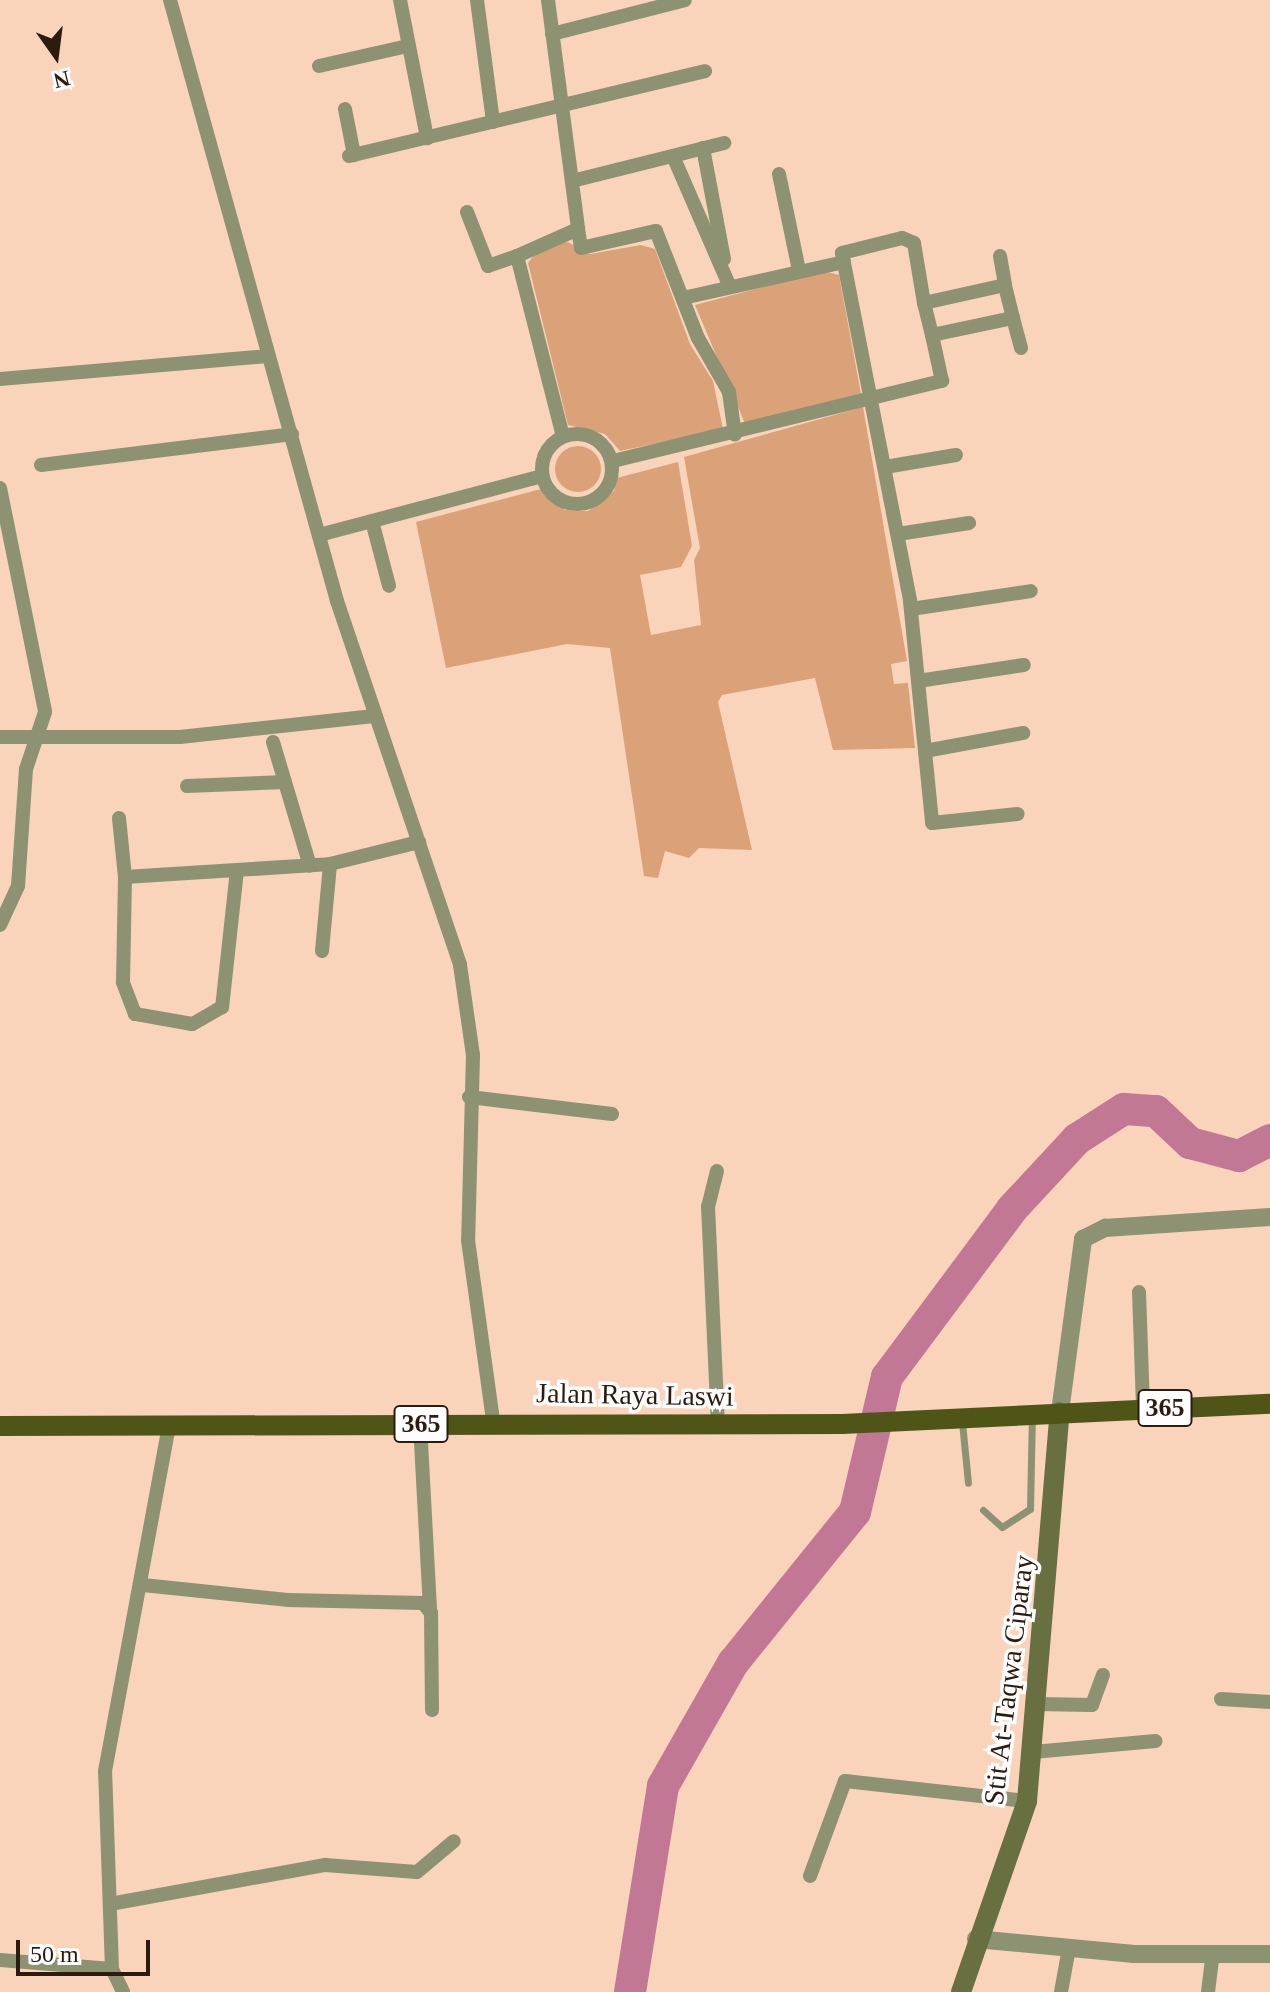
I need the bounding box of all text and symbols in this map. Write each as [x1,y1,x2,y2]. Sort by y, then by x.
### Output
north arrow [16,16,96,96]
text: N [51,66,73,94]
street label: Jalan Raya Laswi [536,1376,734,1414]
road number: 365 [1137,1386,1193,1430]
road number: 365 [393,1402,449,1446]
street label: Stit At-Taqwa Ciparay [977,1552,1041,1808]
scale bar [20,1924,154,1974]
text: 50 m [30,1941,79,1967]

